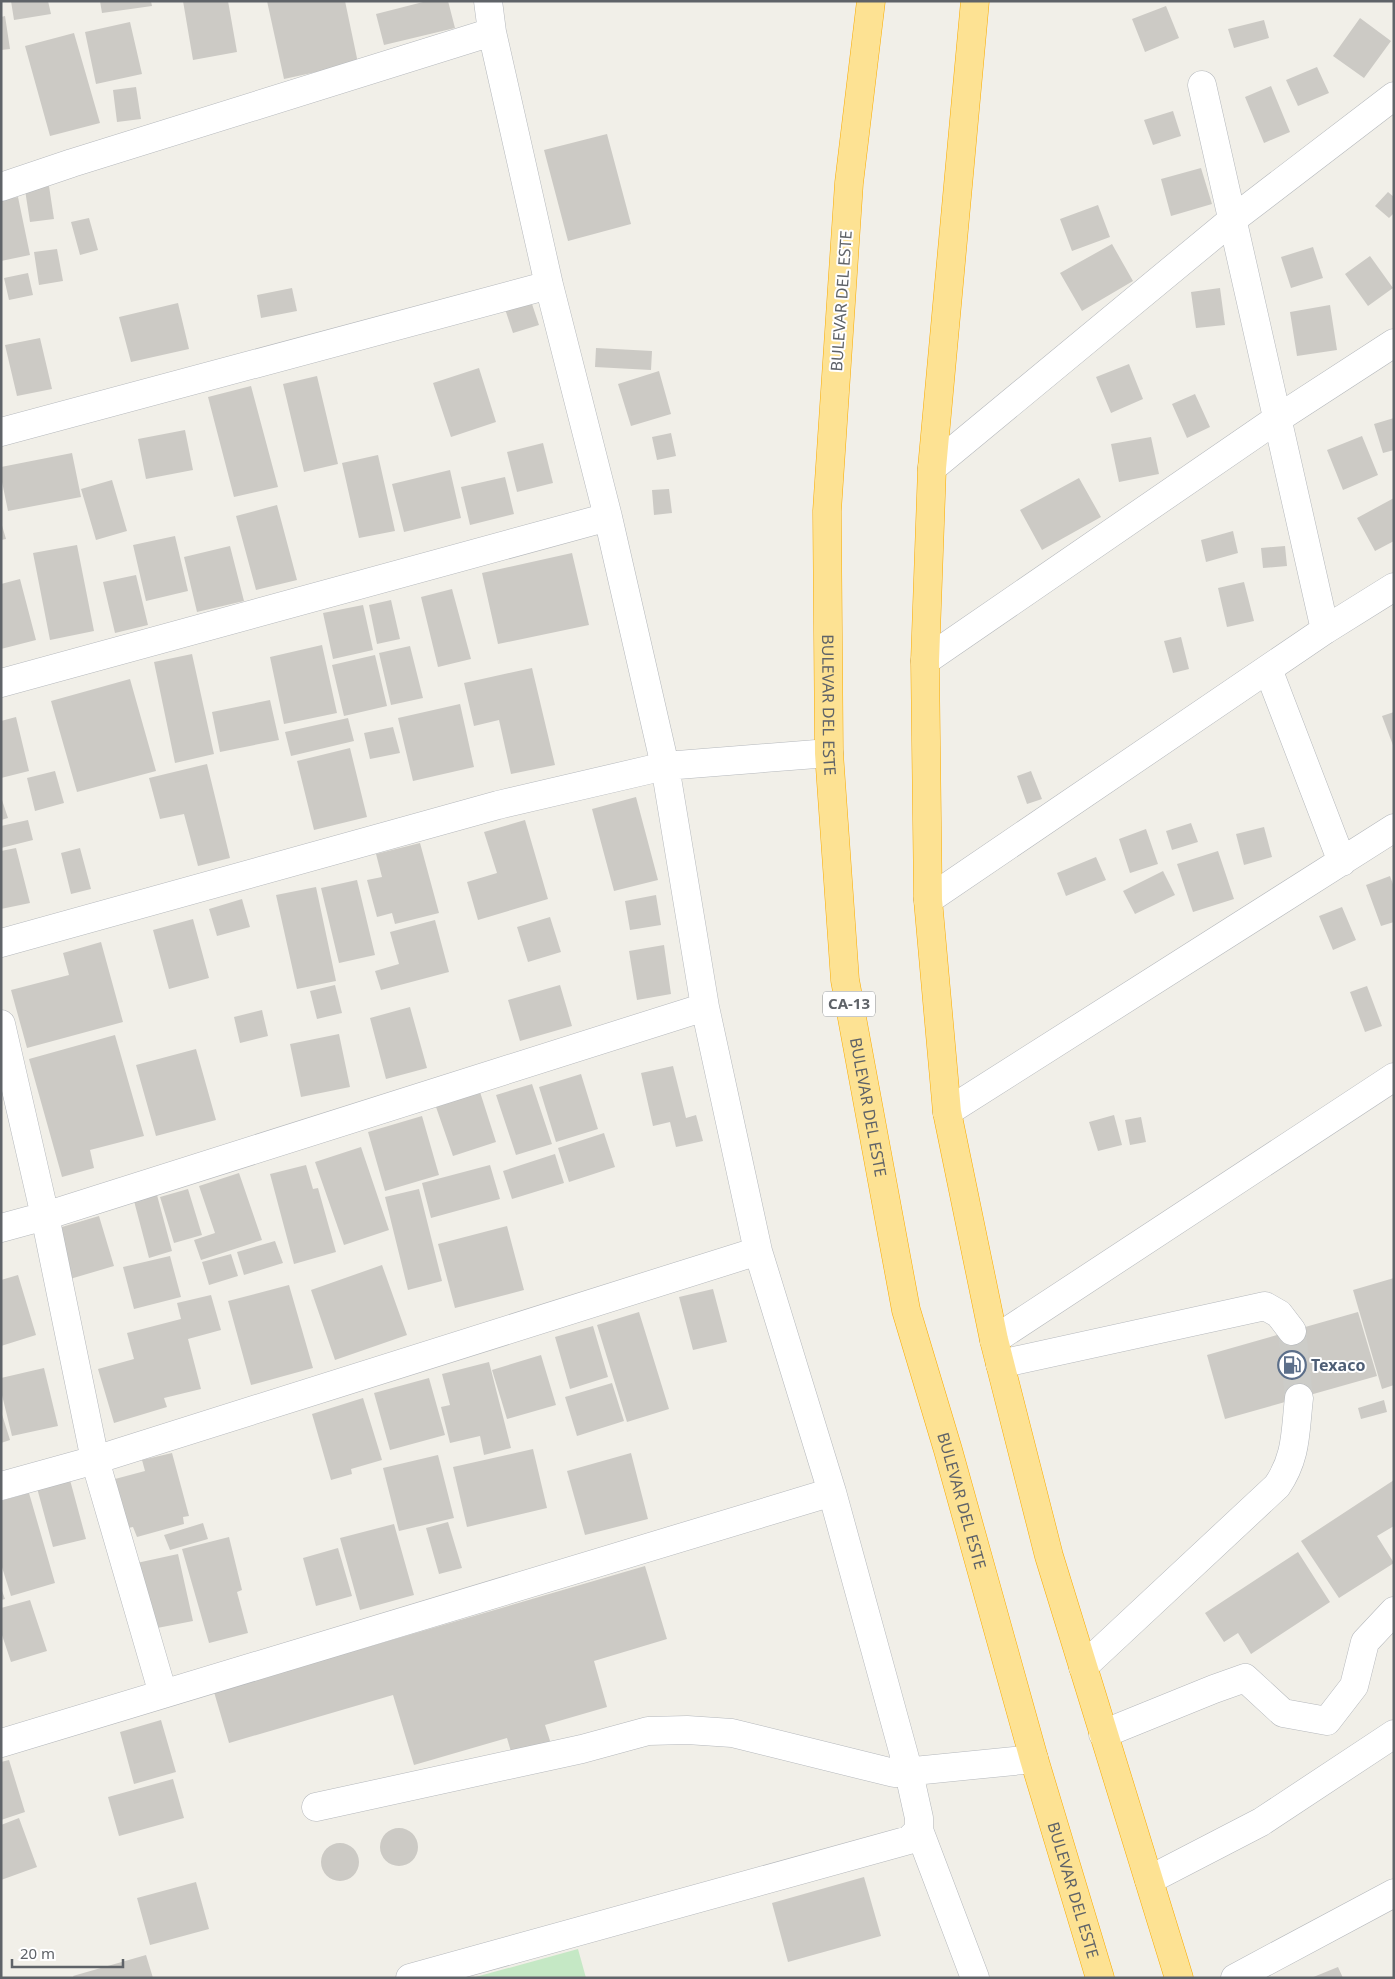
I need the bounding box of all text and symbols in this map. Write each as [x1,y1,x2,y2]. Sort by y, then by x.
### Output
street label: BULEVAR DEL ESTE [825,230,857,372]
street label: BULEVAR DEL ESTE [817,634,842,776]
road number: CA-13 [823,992,875,1016]
street label: BULEVAR DEL ESTE [845,1036,892,1179]
fuel station icon: Texaco [1277,1350,1307,1380]
place label: Texaco [1311,1354,1365,1376]
street label: BULEVAR DEL ESTE [932,1430,992,1572]
street label: BULEVAR DEL ESTE [1043,1819,1104,1961]
scale bar [12,1936,124,1968]
text: 20 m [20,1943,55,1963]

